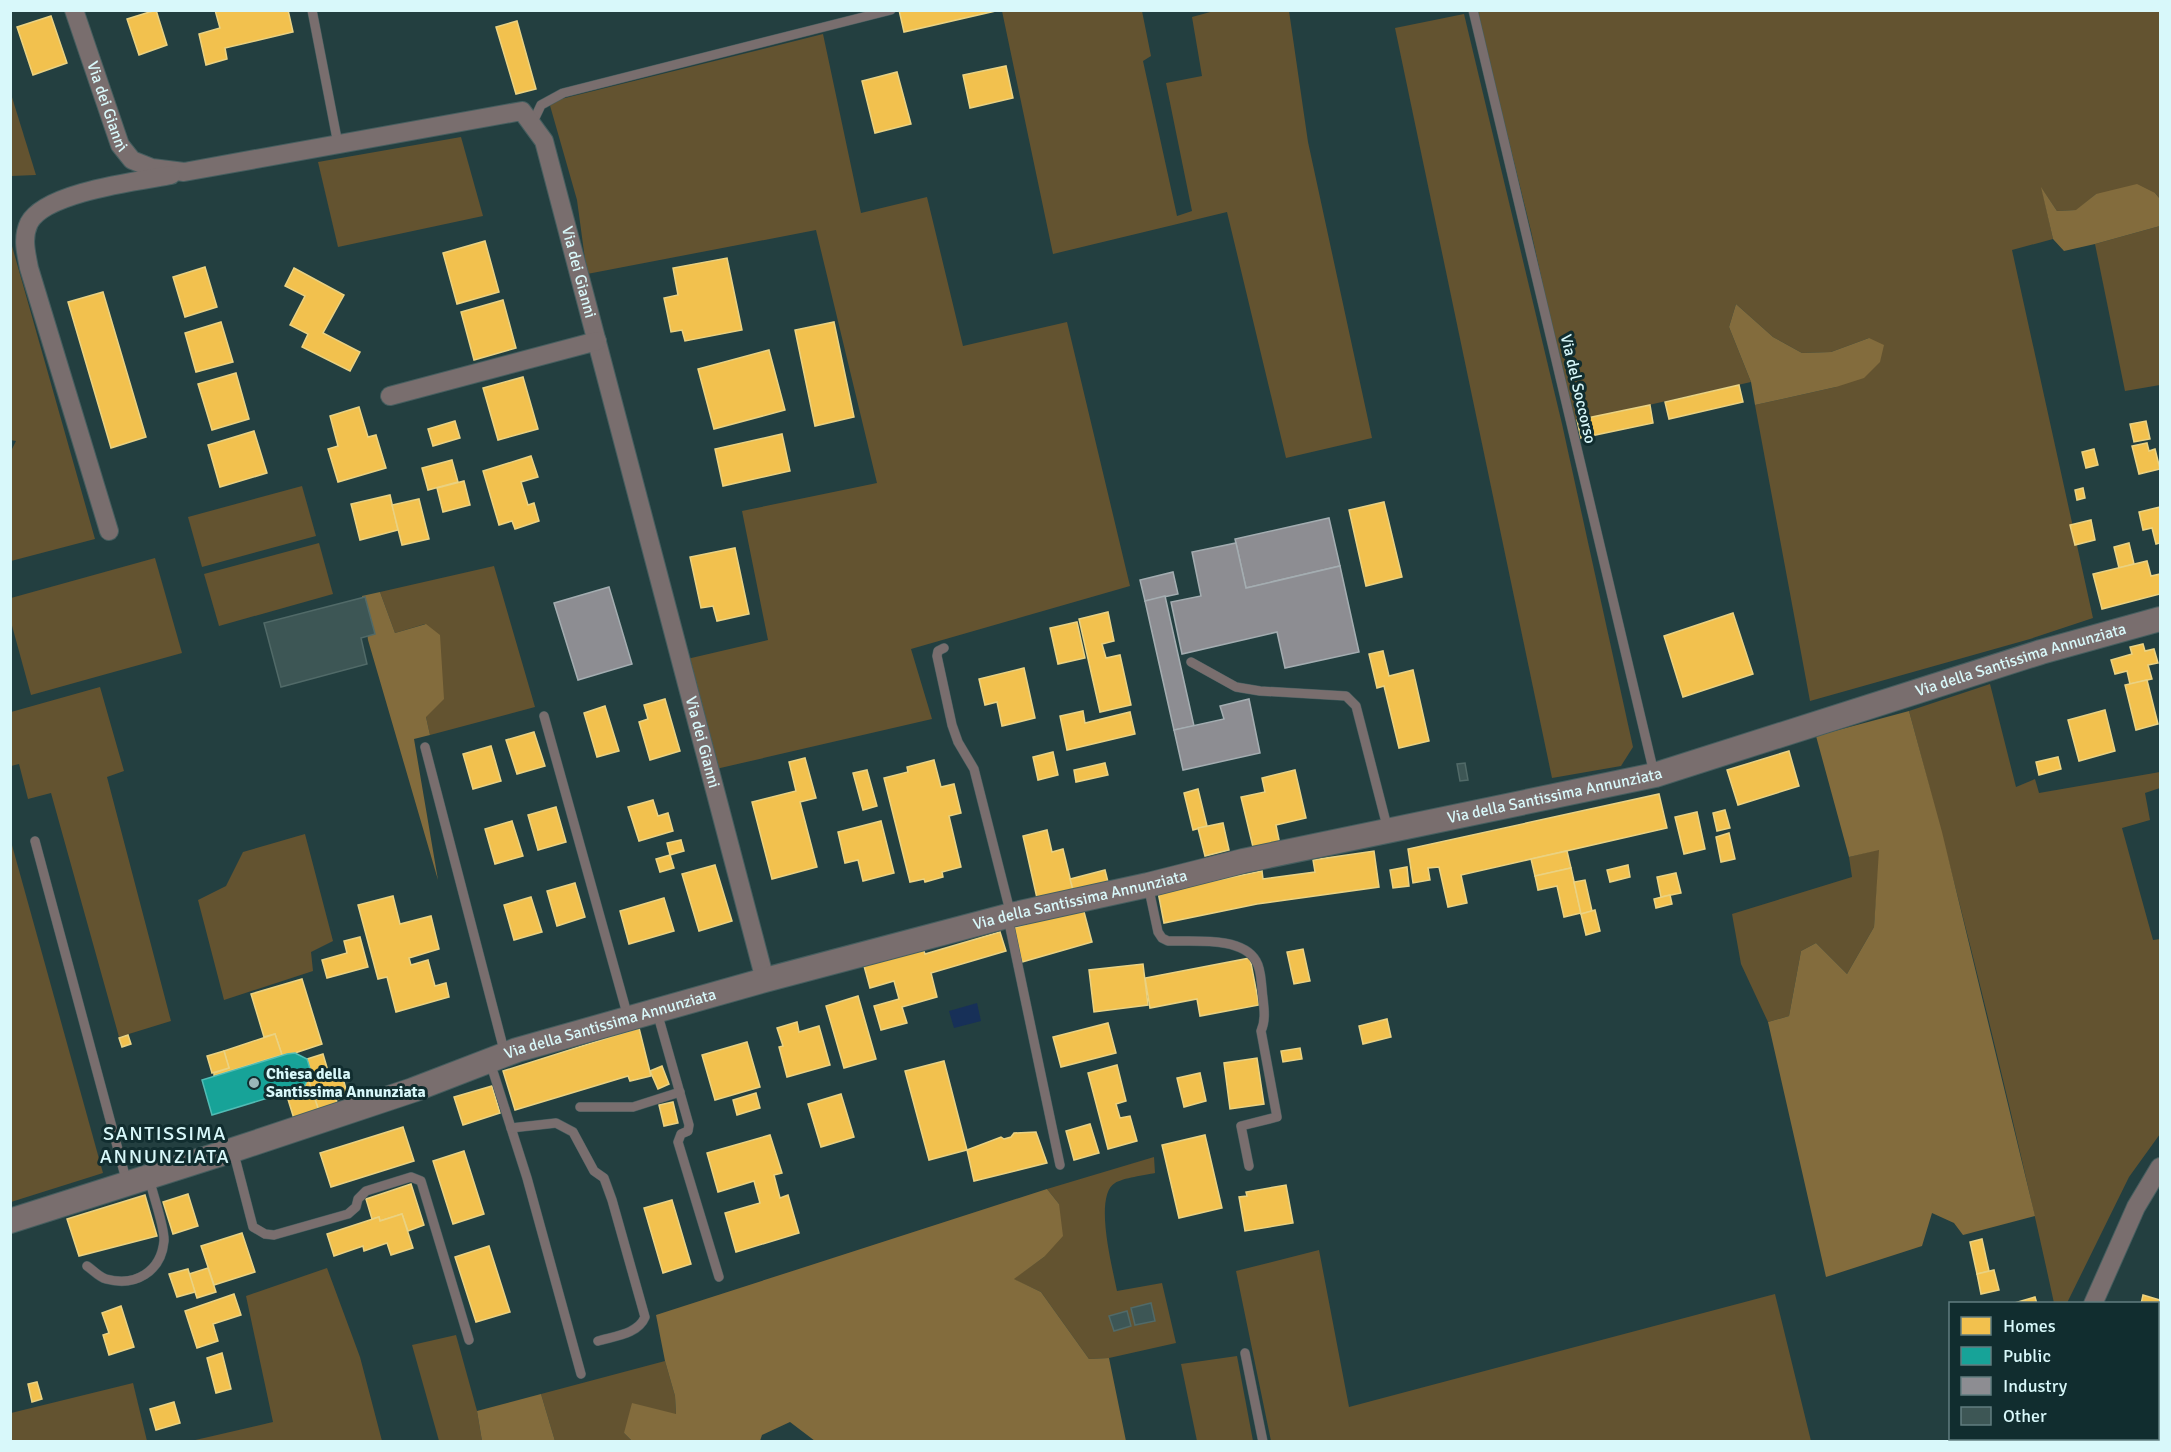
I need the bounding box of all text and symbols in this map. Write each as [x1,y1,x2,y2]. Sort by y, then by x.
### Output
street label: Via dei Gianni [82,59,132,156]
street label: Via dei Gianni [557,224,600,320]
street label: Via del Soccorso [1556,332,1600,446]
street label: Via della Santissima Annunziata [1913,619,2129,701]
street label: Via dei Gianni [681,694,724,790]
street label: Via della Santissima Annunziata [1445,763,1665,828]
street label: Via della Santissima Annunziata [971,866,1189,935]
street label: Via della Santissima Annunziata [501,984,718,1064]
place label: Chiesa della Santissima Annunziata [266,1064,426,1102]
marker: Chiesa della Santissima Annunziata [247,1076,261,1090]
district label: SANTISSIMA ANNUNZIATA [100,1121,230,1169]
legend [1949,1302,2159,1440]
text: Homes [2003,1315,2056,1337]
text: Public [2003,1345,2051,1367]
text: Industry [2003,1375,2068,1397]
text: Other [2003,1405,2047,1427]

